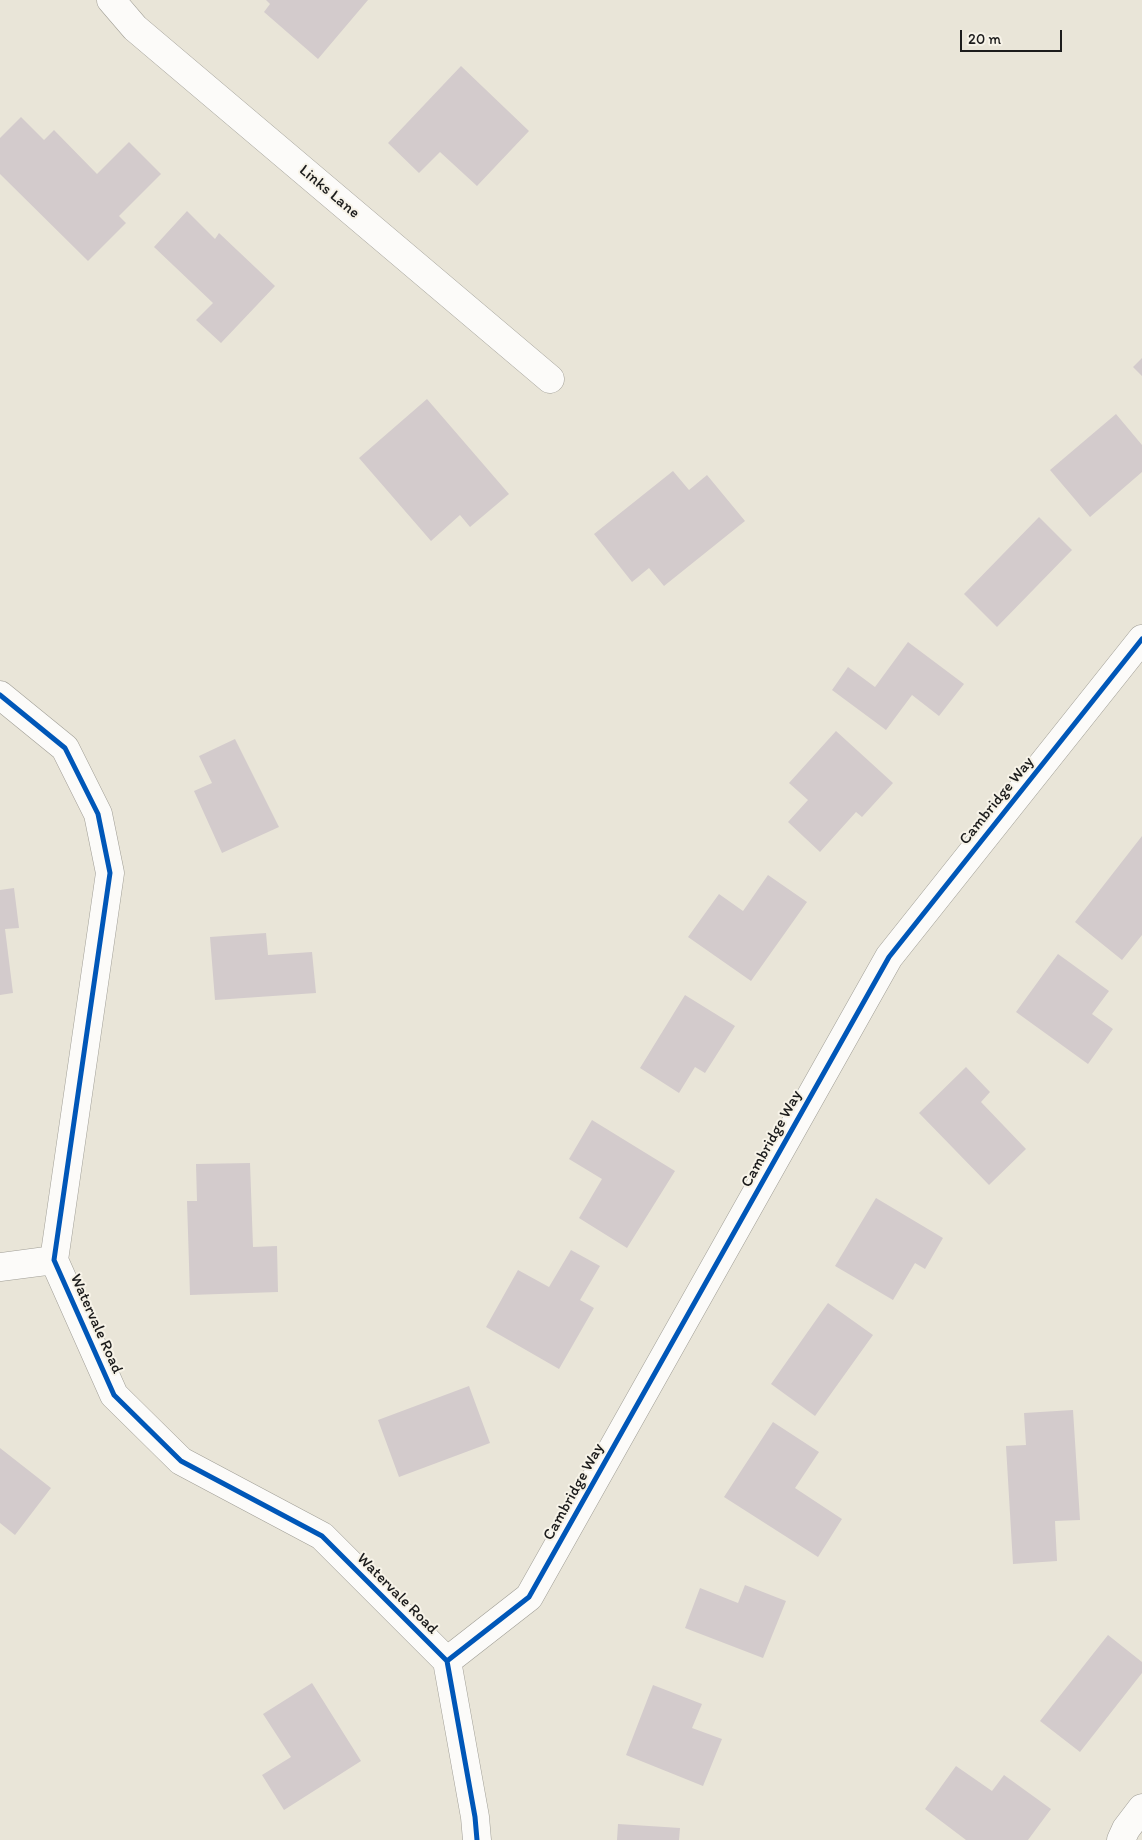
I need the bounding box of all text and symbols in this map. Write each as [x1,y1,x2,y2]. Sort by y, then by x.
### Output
scale bar [962,20,1064,52]
text: 20 m [968,30,1001,48]
street label: Links Lane [295,161,363,223]
street label: Cambridge Way [956,753,1038,849]
street label: Cambridge Way [737,1087,807,1191]
street label: Watervale Road [65,1271,127,1377]
street label: Cambridge Way [539,1440,609,1544]
street label: Watervale Road [352,1549,442,1639]

